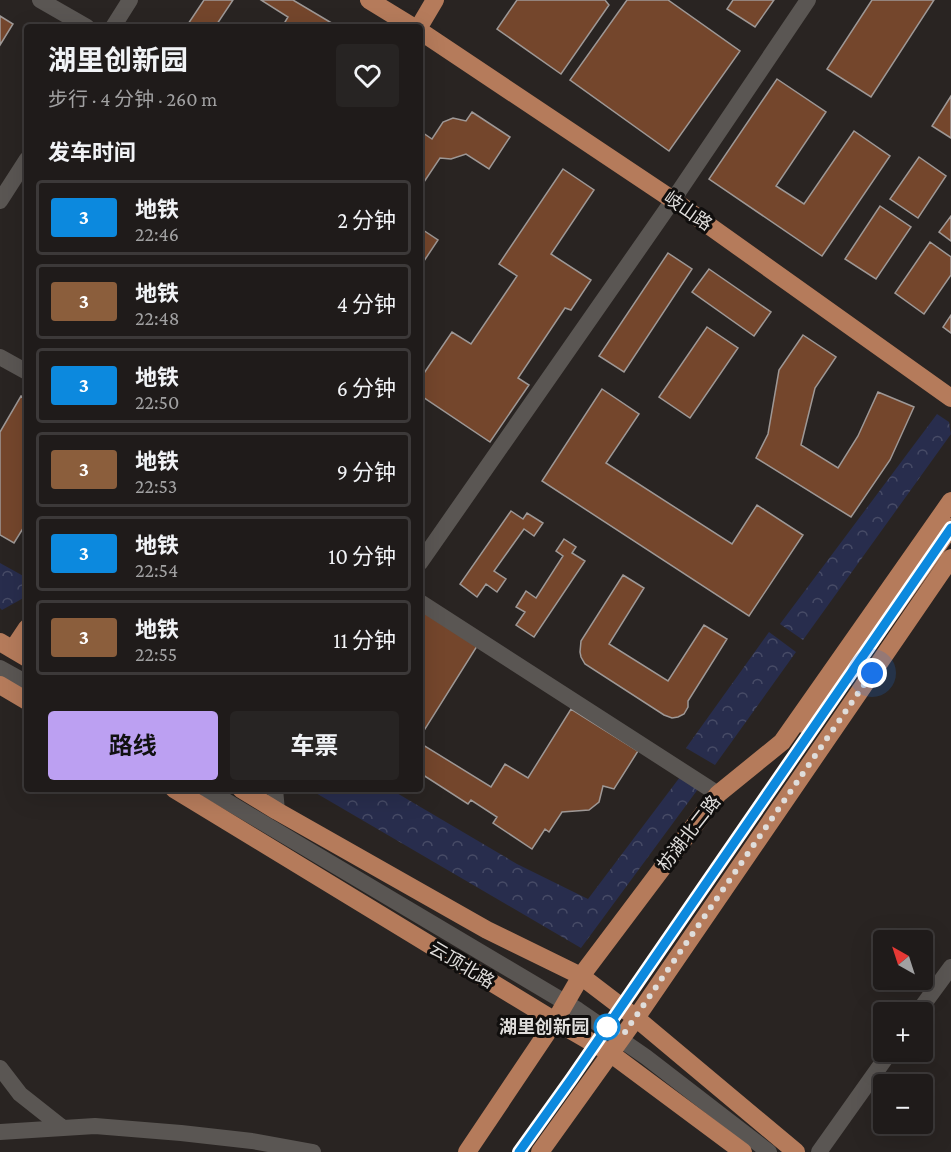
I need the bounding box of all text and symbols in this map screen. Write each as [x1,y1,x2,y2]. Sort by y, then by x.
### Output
button: heart [336,44,399,107]
text: 湖里创新园 [48,45,188,76]
text: 步行 · 4 分钟 · 260 m [48,88,217,110]
text: 发车时间 [48,140,136,165]
street label: 岐山路 [660,187,716,235]
text: 地铁 [135,197,179,222]
text: 3 [79,205,89,229]
text: 2 分钟 [337,208,396,233]
text: 22:46 [135,223,179,245]
text: 地铁 [135,281,179,306]
text: 3 [79,289,89,313]
text: 4 分钟 [337,292,396,317]
text: 22:48 [135,307,180,329]
text: 地铁 [135,365,179,390]
text: 3 [79,373,89,397]
text: 6 分钟 [337,376,396,401]
text: 22:50 [135,391,179,413]
text: 地铁 [135,449,179,474]
text: 3 [79,457,89,481]
text: 9 分钟 [337,460,396,485]
text: 22:53 [135,475,177,497]
text: 地铁 [135,533,179,558]
text: 3 [79,541,89,565]
text: 10 分钟 [328,544,396,569]
text: 22:54 [135,559,178,581]
text: 地铁 [135,617,179,642]
text: 3 [79,625,89,649]
text: 11 分钟 [333,628,396,653]
text: 22:55 [135,643,177,665]
your location [857,658,887,688]
button: 路线 [48,711,218,780]
button: 车票 [230,711,399,780]
street label: 枋湖北二路 [653,791,725,875]
north arrow [873,930,933,990]
map controls [873,930,933,1134]
street label: 云顶北路 [426,938,498,992]
button: + [873,1002,933,1062]
marker: 湖里创新园 [594,1014,620,1040]
place label: 湖里创新园 [499,1017,589,1037]
button: − [873,1074,933,1134]

